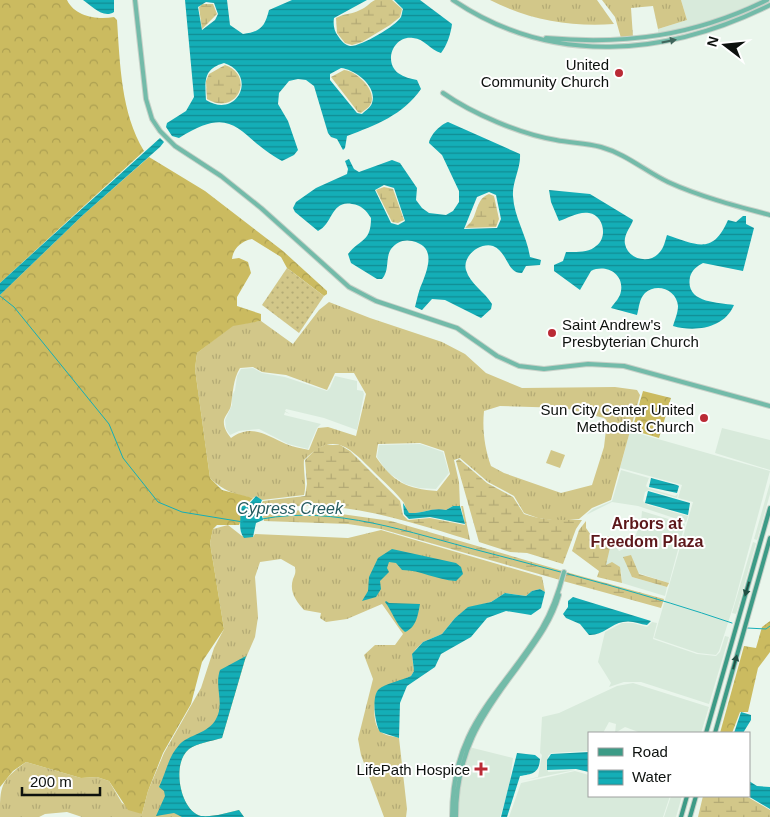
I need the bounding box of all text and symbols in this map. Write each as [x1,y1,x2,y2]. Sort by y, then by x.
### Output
north arrow [700,20,750,70]
text: N [703,34,722,48]
one-way arrow [661,36,677,44]
place label: United Community Church [481,56,609,90]
marker: United Community Church [613,67,625,79]
place label: Saint Andrew's Presbyterian Church [562,316,699,350]
marker: Saint Andrew's Presbyterian Church [546,327,558,339]
place label: Sun City Center United Methodist Church [541,401,694,435]
marker: Sun City Center United Methodist Church [698,412,710,424]
water label: Cypress Creek [237,500,344,517]
district label: Arbors at Freedom Plaza [591,515,704,550]
one-way arrow [742,582,750,597]
one-way arrow [731,655,739,670]
legend [588,732,750,797]
text: Road [632,743,668,760]
place label: LifePath Hospice [357,761,470,778]
marker: LifePath Hospice [474,762,488,776]
scale bar [22,764,100,796]
text: Water [632,768,671,785]
text: 200 m [30,773,72,790]

